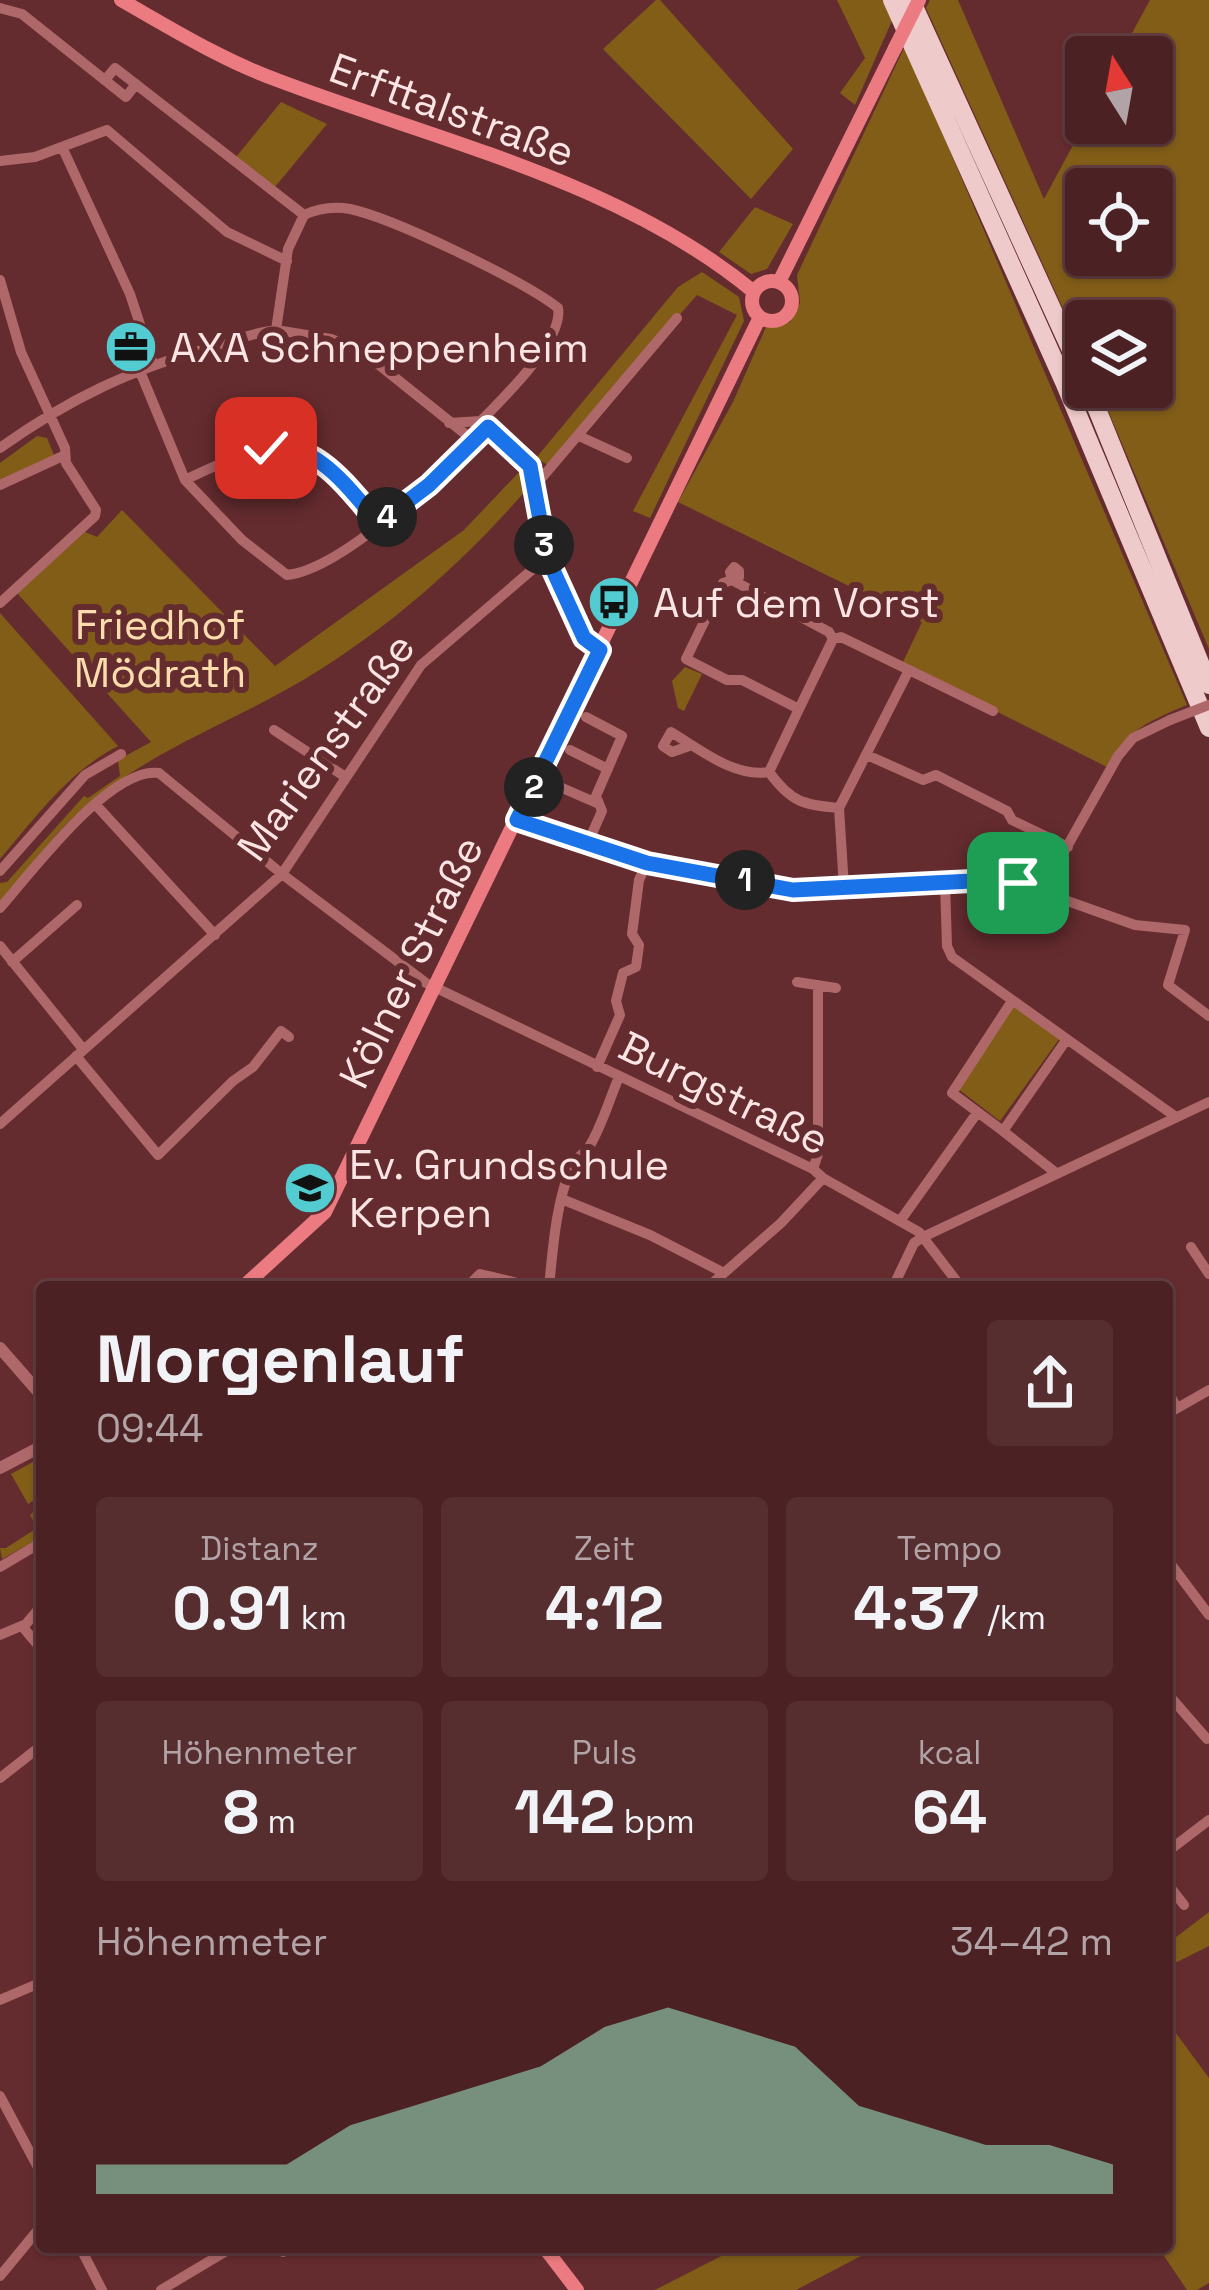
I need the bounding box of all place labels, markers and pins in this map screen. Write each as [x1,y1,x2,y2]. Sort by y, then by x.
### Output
office icon: AXA Schneppenheim [103,319,159,375]
place label: AXA Schneppenheim [170,321,589,374]
pin [215,397,317,499]
pin: 4 [357,487,417,547]
pin: 3 [514,515,574,575]
bus stop icon: Auf dem Vorst [586,574,642,630]
place label: Auf dem Vorst [653,576,940,629]
pin: 2 [504,757,564,817]
pin [967,832,1069,934]
pin: 1 [715,850,775,910]
place label: Ev. Grundschule Kerpen [349,1138,669,1239]
school or university icon: Ev. Grundschule Kerpen [282,1160,338,1216]

